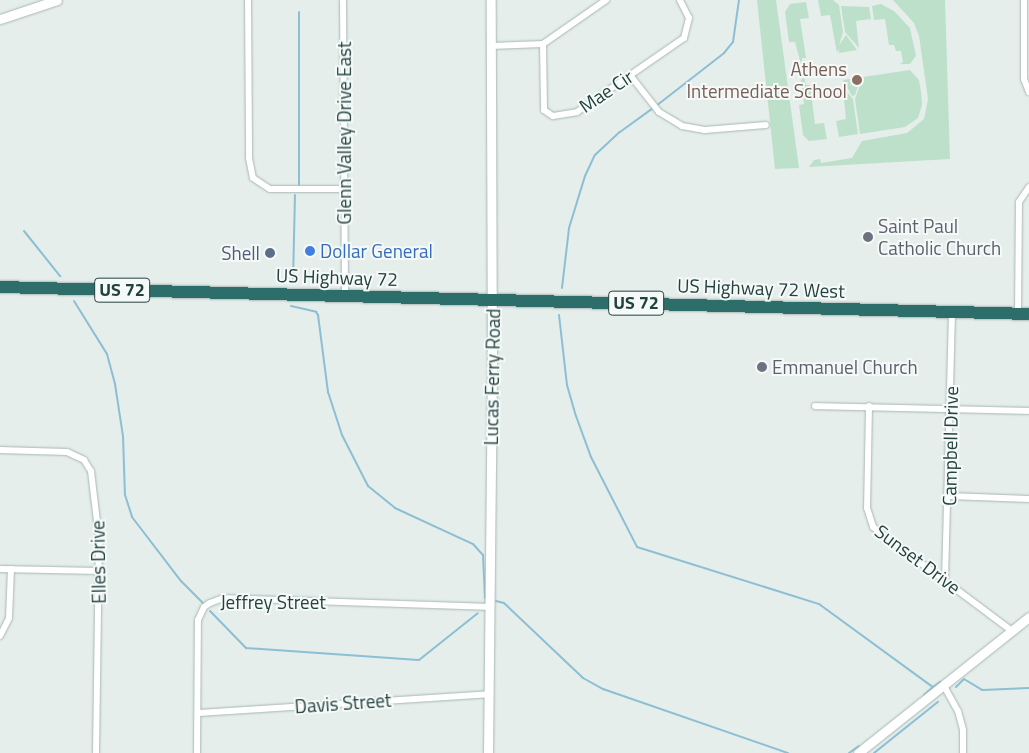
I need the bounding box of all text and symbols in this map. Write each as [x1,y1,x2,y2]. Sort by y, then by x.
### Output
street label: Glenn Valley Drive East [333,41,355,225]
place label: Athens Intermediate School [686,58,847,102]
street label: Mae Cir [575,65,637,117]
marker: Athens Intermediate School [851,74,863,86]
place label: Saint Paul Catholic Church [878,215,1001,259]
marker: Saint Paul Catholic Church [862,231,874,243]
place label: Dollar General [320,240,433,262]
place label: Shell [221,242,260,264]
marker: Dollar General [304,245,316,257]
marker: Shell [264,247,276,259]
street label: US Highway 72 [276,263,398,291]
road number: US 72 [93,274,151,306]
street label: US Highway 72 West [677,274,845,302]
road number: US 72 [607,288,665,318]
street label: Lucas Ferry Road [479,308,505,446]
place label: Emmanuel Church [772,356,918,378]
marker: Emmanuel Church [756,361,768,373]
street label: Campbell Drive [938,386,962,506]
street label: Sunset Drive [871,519,965,599]
street label: Elles Drive [86,520,110,604]
street label: Jeffrey Street [220,591,326,613]
street label: Davis Street [294,688,392,718]

